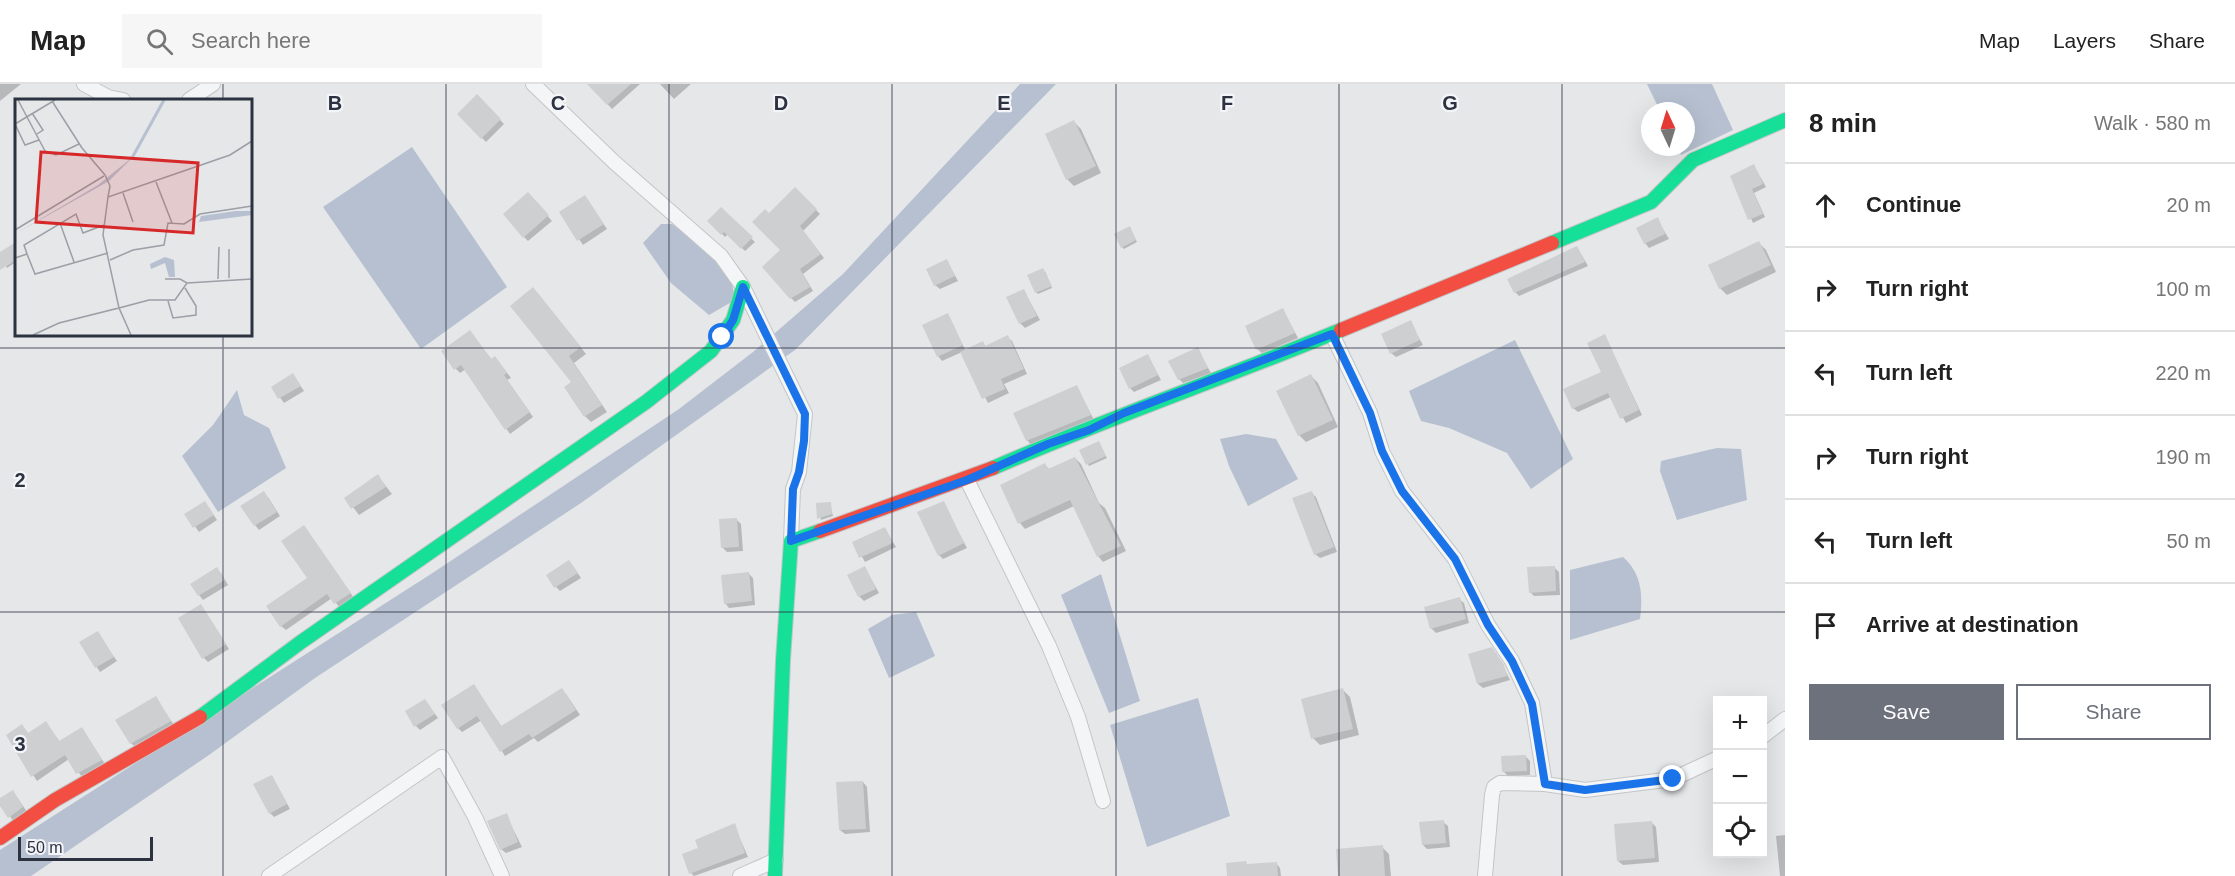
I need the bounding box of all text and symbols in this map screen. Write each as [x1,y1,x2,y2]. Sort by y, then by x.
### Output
search box [122,14,542,68]
text: Map [30,25,86,56]
icon: search [143,25,176,58]
text: Search here [191,28,311,53]
text: Map [1979,29,2020,52]
text: Layers [2053,29,2116,52]
text: Share [2149,29,2205,52]
text: B [328,92,342,114]
text: C [551,92,565,114]
text: D [774,92,788,114]
text: E [997,92,1011,114]
text: F [1221,92,1233,114]
text: G [1442,92,1458,114]
inset map [15,99,252,336]
north arrow [1641,102,1695,156]
text: 8 min [1809,108,1877,138]
text: Walk · 580 m [2094,112,2211,134]
icon: ahead [1809,189,1842,222]
text: Continue [1866,192,1961,217]
text: 20 m [2167,194,2211,216]
icon: right [1809,273,1842,306]
text: Turn right [1866,276,1968,301]
text: 100 m [2155,278,2211,300]
route start [708,323,734,349]
icon: left [1809,357,1842,390]
text: Turn left [1866,360,1952,385]
text: 220 m [2155,362,2211,384]
icon: right [1809,441,1842,474]
text: Turn right [1866,444,1968,469]
text: 190 m [2155,446,2211,468]
text: 2 [14,469,26,491]
icon: left [1809,525,1842,558]
text: Turn left [1866,528,1952,553]
text: 50 m [2167,530,2211,552]
icon: arrive [1809,609,1842,642]
text: Arrive at destination [1866,612,2079,637]
button: Save [1809,684,2004,740]
button: Share [2016,684,2211,740]
map controls [1713,696,1767,858]
button: + [1713,696,1767,750]
text: 3 [14,733,26,755]
button: − [1713,750,1767,804]
route end [1659,765,1685,791]
button: locate [1713,804,1767,858]
scale bar [18,834,153,862]
text: 50 m [27,839,63,856]

